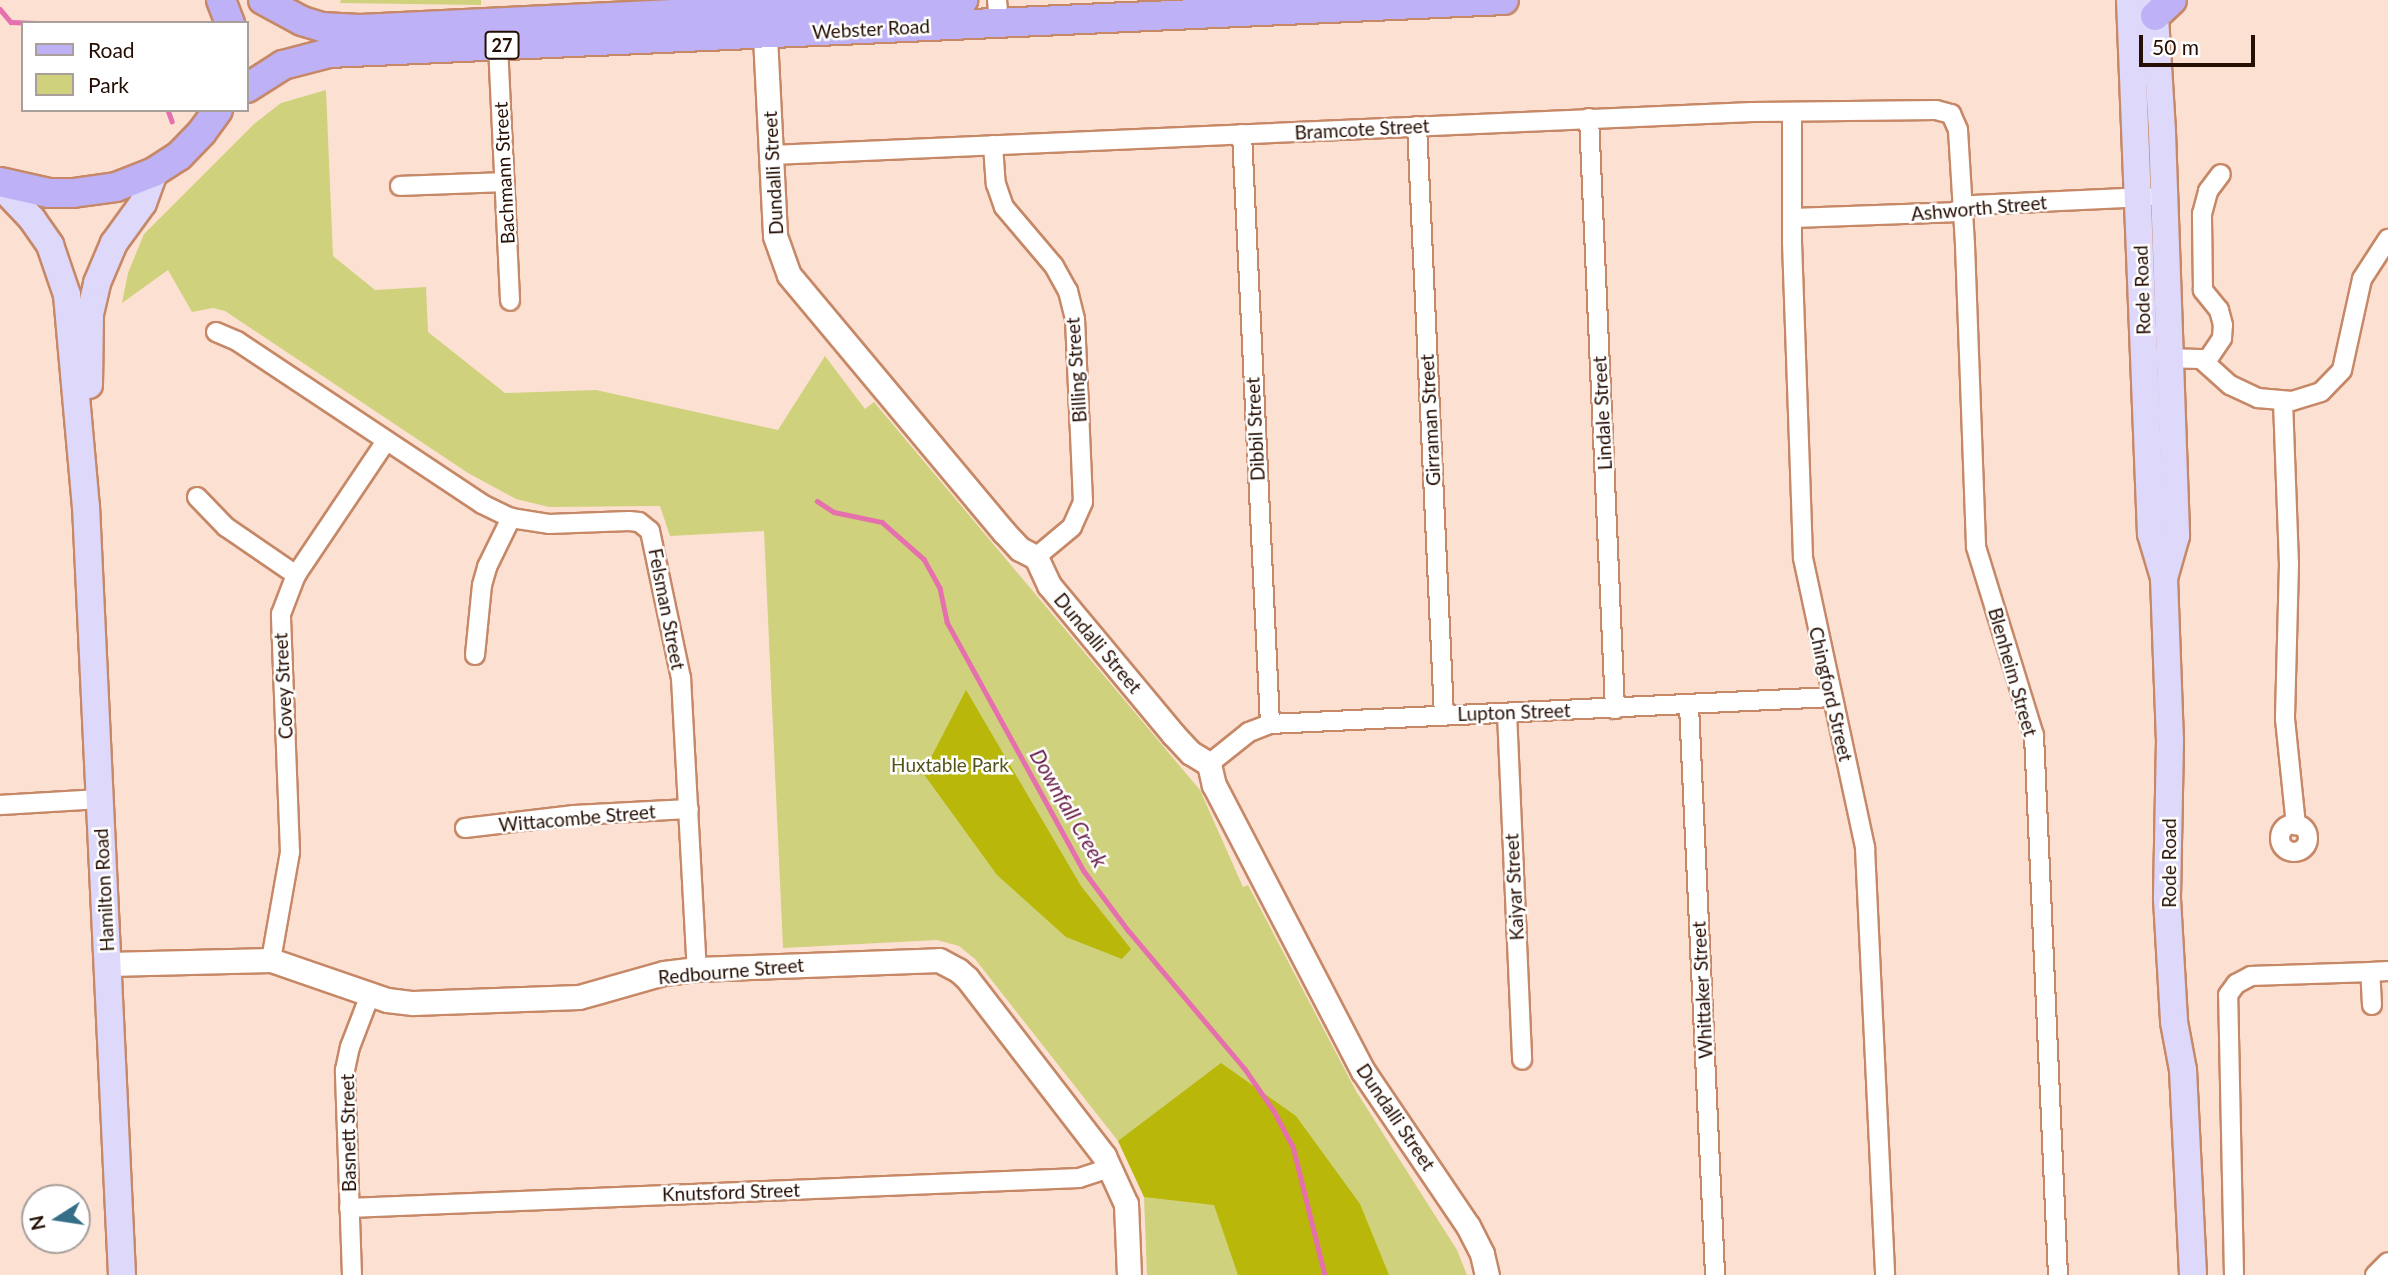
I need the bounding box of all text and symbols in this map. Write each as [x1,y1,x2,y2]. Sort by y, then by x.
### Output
street label: Webster Road [811,15,931,43]
legend [21,21,248,112]
scale bar [2143,21,2258,65]
road number: 27 [484,31,520,60]
text: 50 m [2152,34,2199,59]
text: Road [88,37,135,62]
text: Park [88,72,129,97]
street label: Bachmann Street [489,101,519,245]
street label: Dundalli Street [758,110,788,236]
street label: Bramcote Street [1294,114,1430,144]
street label: Ashworth Street [1910,191,2048,225]
street label: Rode Road [2129,245,2155,335]
street label: Billing Street [1061,317,1091,423]
street label: Girraman Street [1415,353,1445,487]
street label: Lindale Street [1588,355,1616,471]
street label: Dibbil Street [1241,376,1269,482]
street label: Felsman Street [644,546,690,672]
street label: Dundalli Street [1049,588,1147,698]
street label: Blenheim Street [1984,605,2042,739]
street label: Chingford Street [1804,624,1858,764]
street label: Covey Street [269,632,297,740]
street label: Lupton Street [1457,699,1571,725]
water label: Downfall Creek [1025,744,1113,872]
park label: Huxtable Park [891,754,1009,776]
street label: Wittacombe Street [498,800,656,836]
street label: Rode Road [2158,818,2180,908]
street label: Hamilton Road [89,828,119,952]
street label: Kaiyar Street [1500,833,1528,941]
street label: Whittaker Street [1687,920,1717,1060]
street label: Redbourne Street [657,953,805,989]
street label: Dundalli Street [1352,1059,1440,1175]
street label: Basnett Street [336,1074,360,1192]
street label: Knutsford Street [662,1178,800,1206]
north arrow [21,1184,91,1254]
text: N [24,1214,50,1233]

